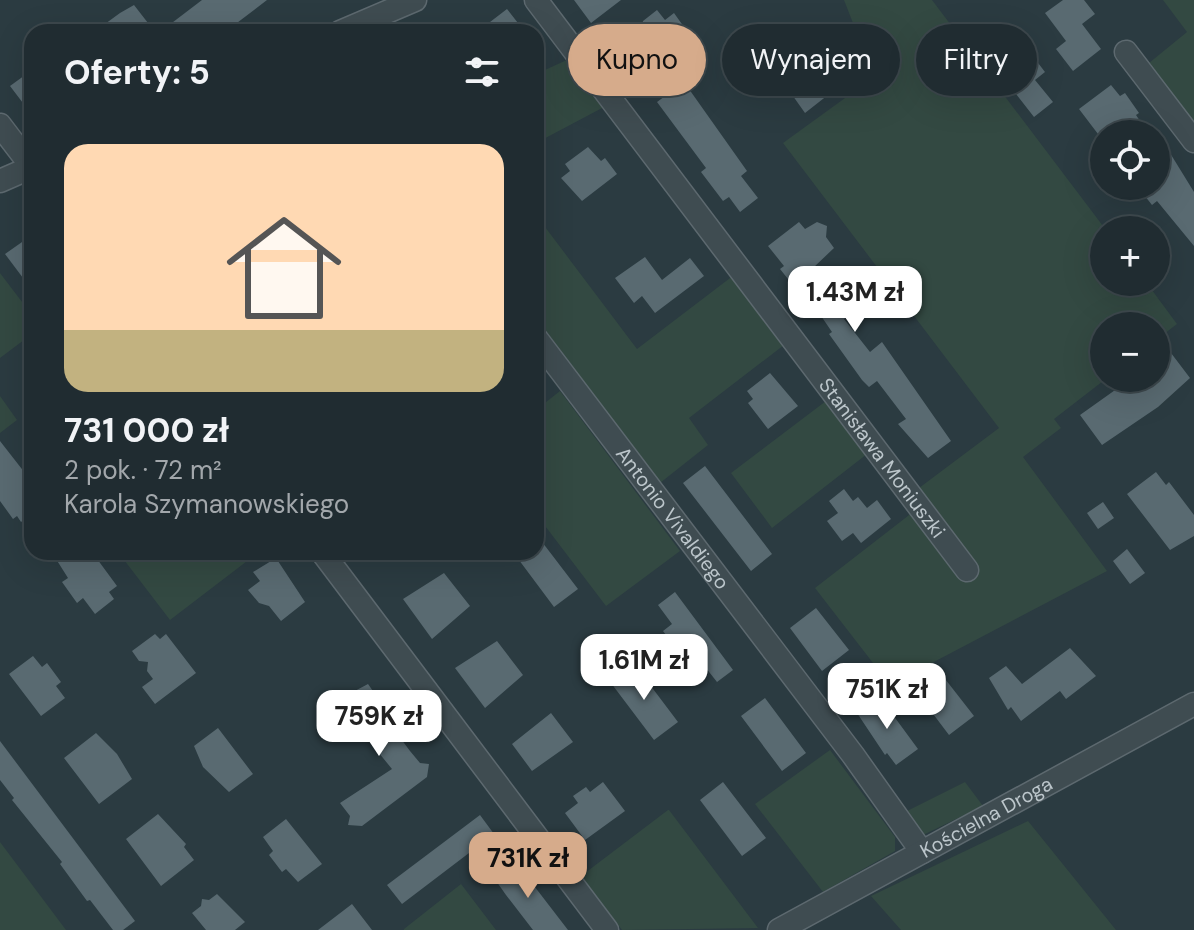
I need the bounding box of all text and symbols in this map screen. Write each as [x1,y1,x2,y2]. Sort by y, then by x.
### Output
chip: Kupno [568,24,706,96]
chip: Wynajem [722,24,900,96]
chip: Filtry [916,24,1037,96]
text: Oferty: 5 [64,50,210,95]
icon: filters [460,50,504,94]
map controls [1090,120,1170,392]
button: locate [1090,120,1170,200]
icon: home [212,196,356,340]
button: + [1090,216,1170,296]
pin: 1.43M zł [772,266,938,334]
text: 1.43M zł [806,275,904,309]
button: − [1090,312,1170,392]
street label: Stanisława Moniuszki [813,373,951,543]
text: 731 000 zł [64,408,229,453]
street label: Antonio Vivaldiego [610,441,735,594]
text: 2 pok. · 72 m² [64,453,222,487]
text: Karola Szymanowskiego [64,487,349,521]
pin: 1.61M zł [561,634,727,702]
text: 1.61M zł [599,643,689,677]
pin: 751K zł [813,663,961,731]
text: 751K zł [846,672,928,706]
pin: 759K zł [305,690,453,758]
text: 759K zł [335,699,423,733]
street label: Kościelna Droga [915,771,1057,864]
pin: 731K zł [454,832,602,900]
text: 731K zł [487,841,569,875]

